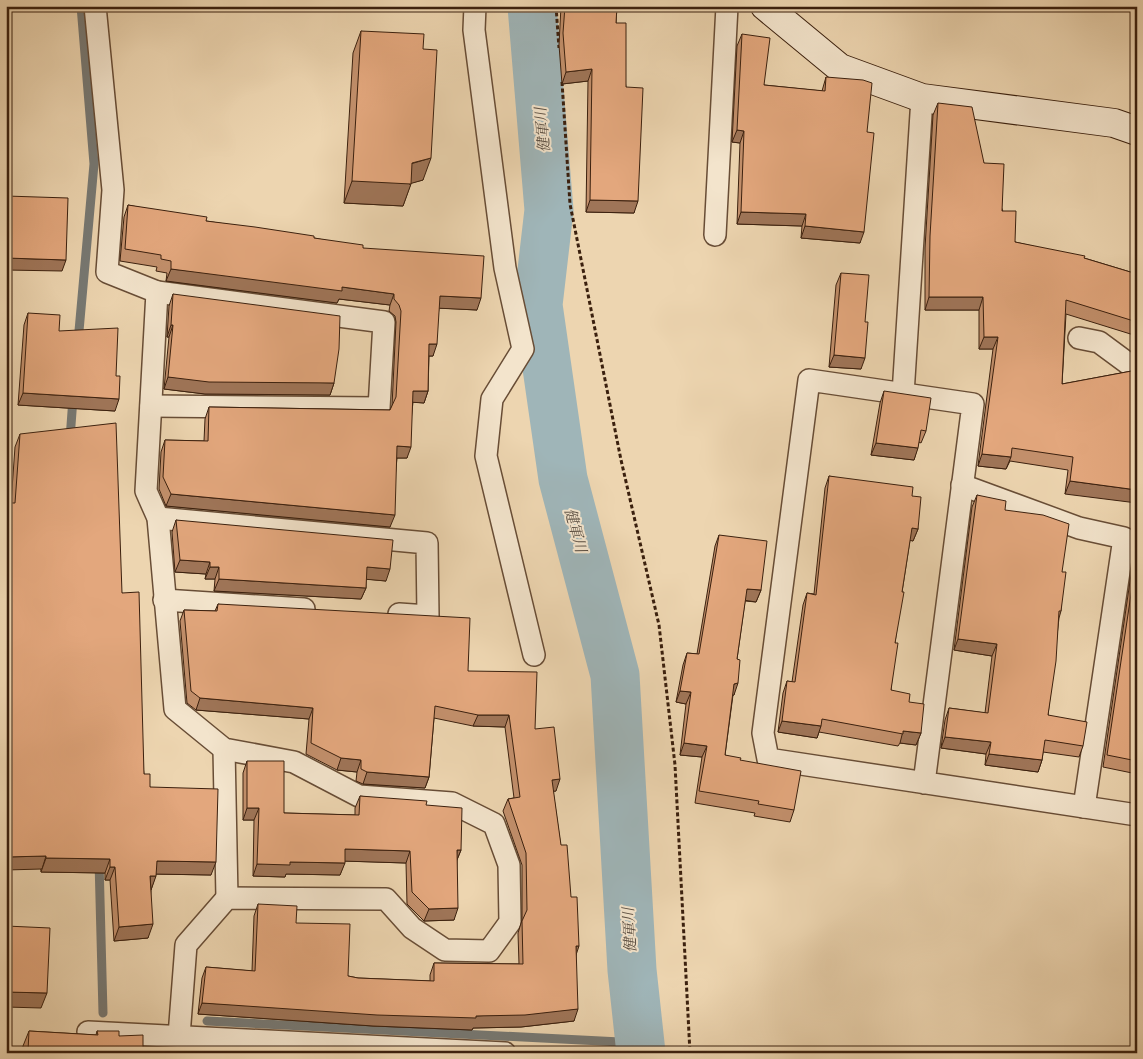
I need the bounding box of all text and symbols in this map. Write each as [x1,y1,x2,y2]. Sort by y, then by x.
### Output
water label: 健軍川 [530,105,553,153]
water label: 健軍川 [561,506,592,556]
water label: 健軍川 [618,905,640,953]

